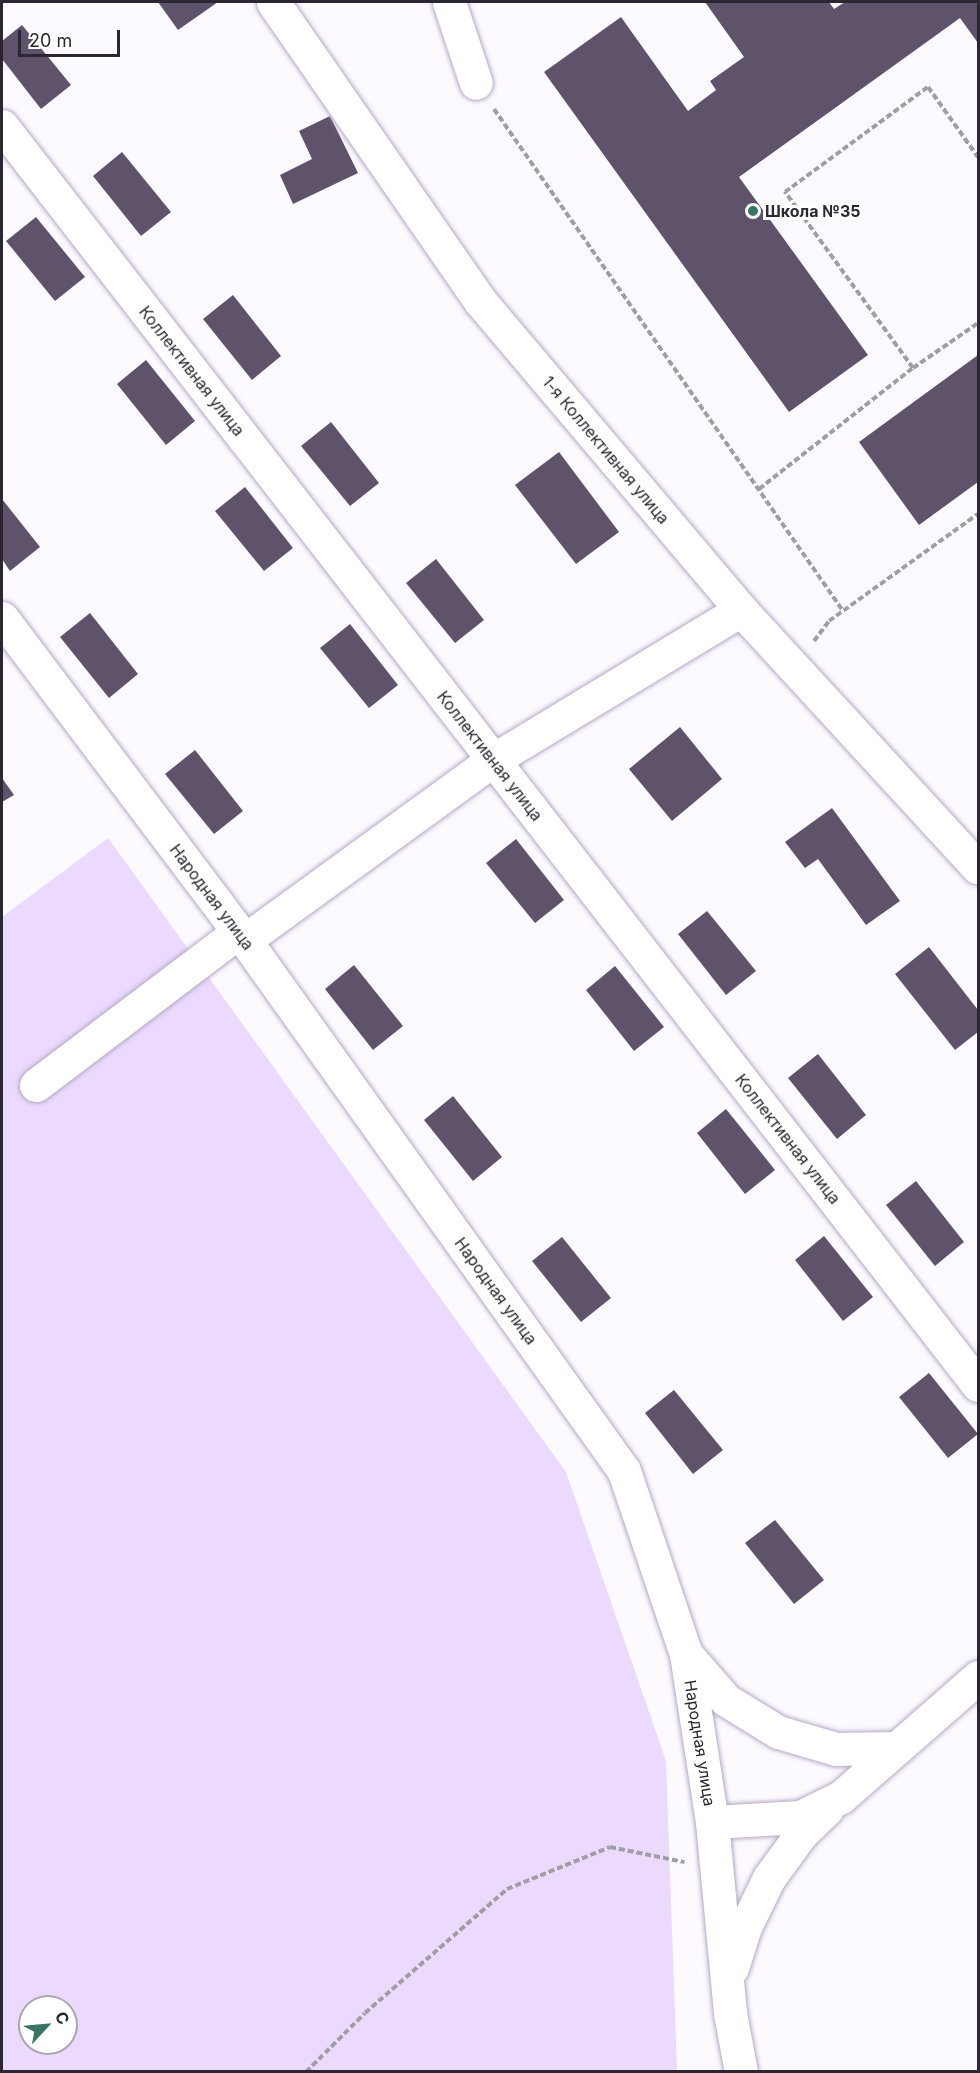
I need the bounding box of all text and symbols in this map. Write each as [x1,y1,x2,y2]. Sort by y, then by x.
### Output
scale bar [21,18,123,56]
text: 20 m [29,30,72,51]
place label: Школа №35 [765,201,861,221]
marker: Школа №35 [746,204,760,218]
street label: Коллективная улица [135,302,249,440]
street label: 1-я Коллективная улица [539,372,673,528]
street label: Коллективная улица [433,687,547,825]
street label: Народная улица [166,840,258,954]
street label: Коллективная улица [731,1070,845,1208]
street label: Народная улица [451,1234,541,1348]
street label: Народная улица [681,1678,719,1808]
north arrow [18,1995,78,2055]
text: С [51,2008,74,2028]

